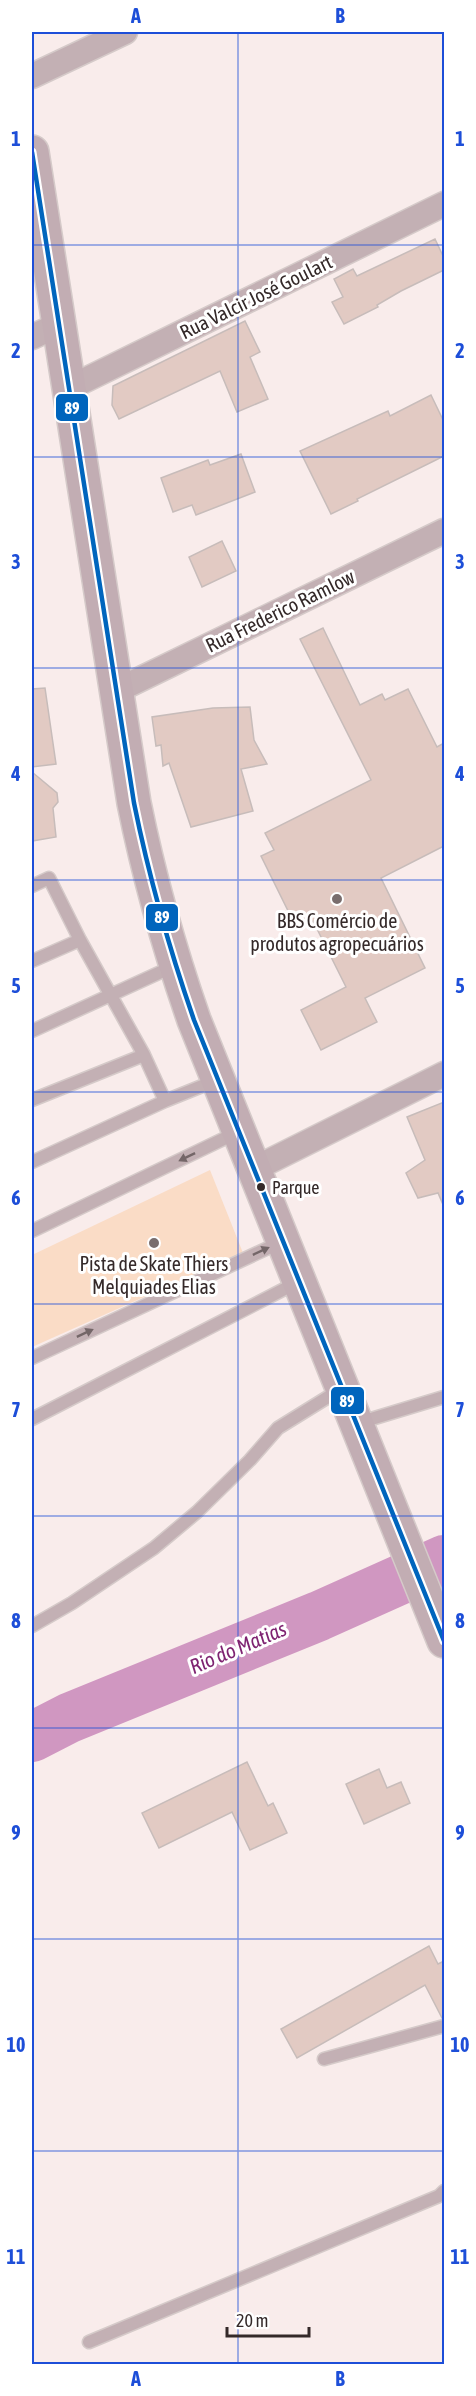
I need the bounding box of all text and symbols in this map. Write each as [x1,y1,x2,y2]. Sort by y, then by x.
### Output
text: A [130,4,141,27]
text: B [335,4,345,27]
text: 1 [11,127,21,150]
text: 1 [455,127,465,150]
street label: Rua Valcir José Goulart [176,250,336,343]
text: 2 [11,339,21,362]
text: 2 [455,339,465,362]
line badge: 89 [55,393,89,422]
text: 89 [64,399,80,417]
text: 3 [11,550,21,573]
text: 3 [455,550,465,573]
street label: Rua Frederico Ramlow [202,565,358,657]
text: 4 [10,762,21,785]
text: 4 [454,762,465,785]
marker: BBS Comércio de produtos agropecuários [330,892,344,906]
line badge: 89 [145,903,179,932]
text: 89 [154,908,170,926]
place label: BBS Comércio de produtos agropecuários [250,909,424,955]
text: 5 [11,974,21,997]
text: 5 [455,974,465,997]
one-way arrow [178,1152,195,1161]
place label: Parque [272,1177,320,1198]
marker: Parque [255,1181,267,1193]
text: 6 [11,1186,21,1209]
text: 6 [455,1186,465,1209]
marker: Pista de Skate Thiers Melquiades Elias [147,1236,161,1250]
one-way arrow [253,1247,270,1256]
place label: Pista de Skate Thiers Melquiades Elias [80,1252,228,1298]
one-way arrow [76,1329,93,1338]
line badge: 89 [330,1386,365,1415]
text: 89 [339,1392,355,1410]
text: 7 [11,1398,21,1421]
text: 7 [455,1398,465,1421]
text: 8 [11,1609,21,1632]
text: 8 [455,1609,465,1632]
water label: Rio do Matias [186,1616,290,1678]
text: 9 [11,1821,21,1844]
text: 9 [455,1821,465,1844]
text: 10 [7,2033,25,2056]
text: 10 [451,2033,469,2056]
text: 11 [7,2245,25,2268]
text: 11 [451,2245,469,2268]
scale bar [227,2300,310,2338]
text: 20 m [236,2310,268,2331]
text: A [130,2367,141,2390]
text: B [335,2367,345,2390]

